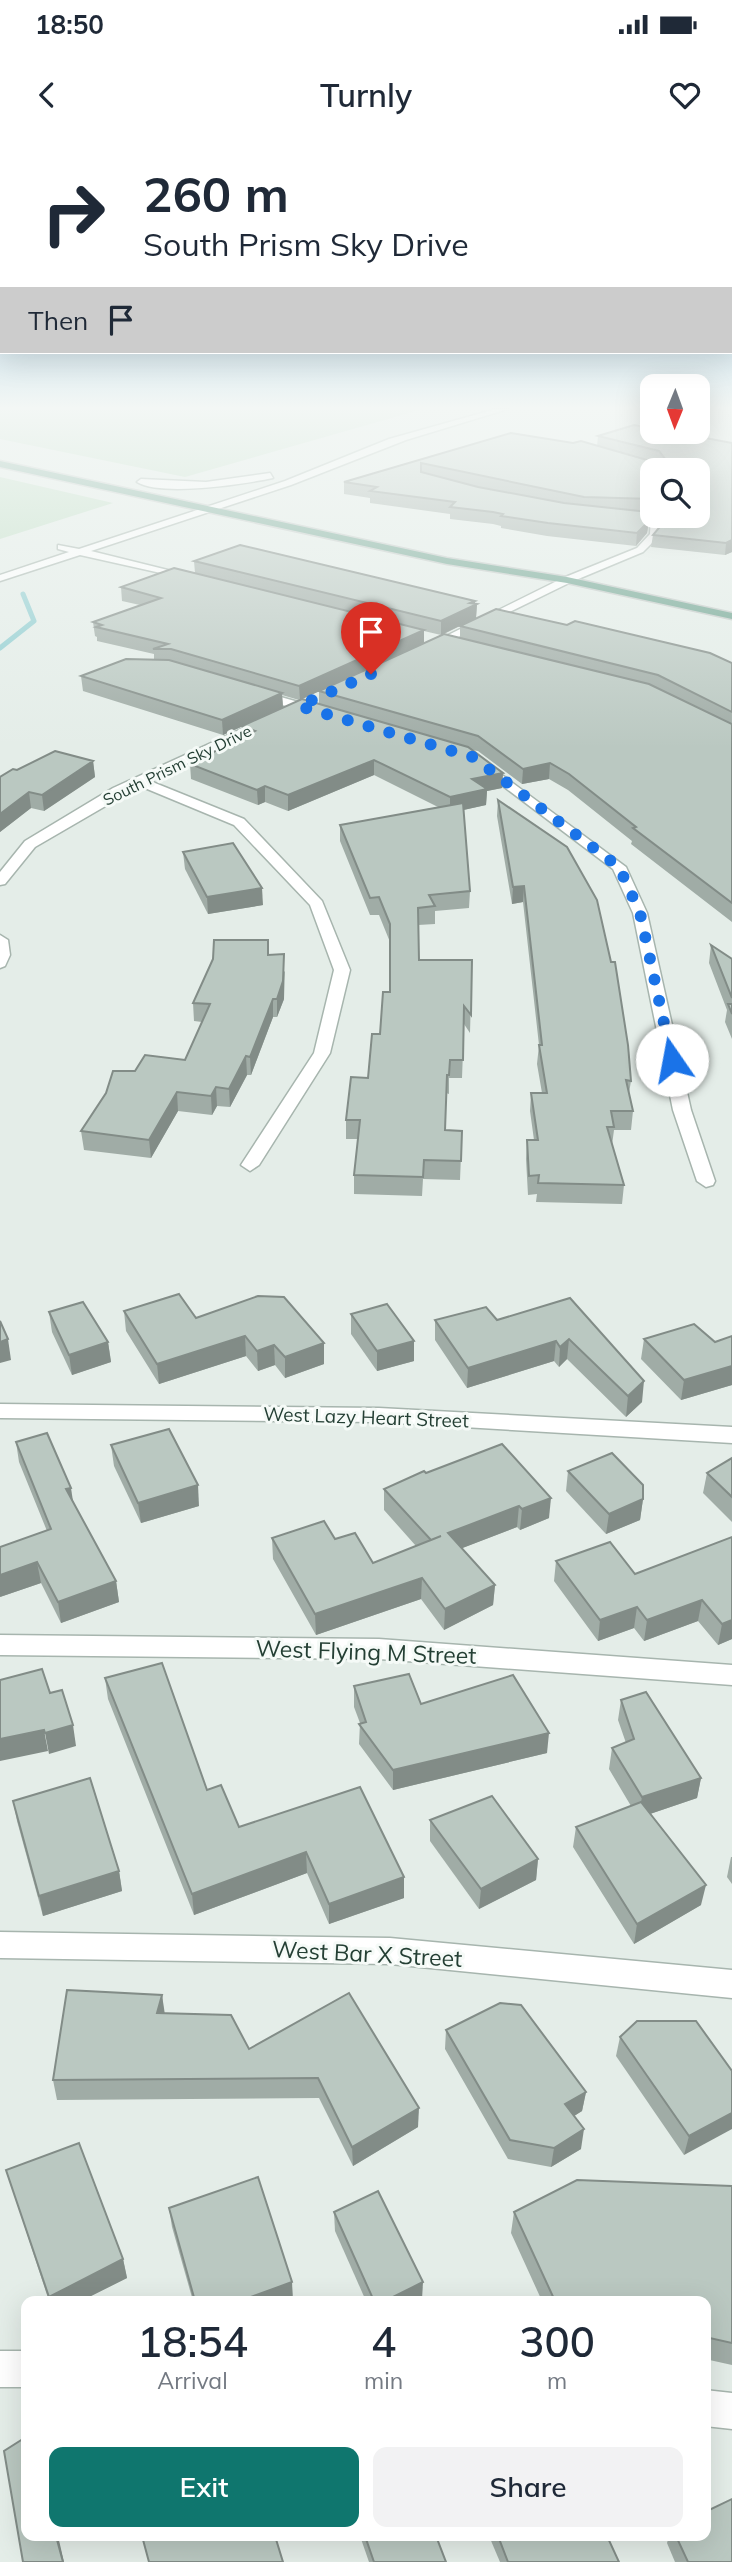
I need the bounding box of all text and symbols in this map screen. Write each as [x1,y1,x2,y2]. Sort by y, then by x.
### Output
text: 18:50 [35,8,104,41]
text: Turnly [320,75,412,115]
icon: back [28,76,66,114]
icon: heart [666,76,704,114]
text: 260 m [143,163,289,224]
icon: right [28,168,119,259]
text: South Prism Sky Drive [143,224,469,264]
icon: arrive [102,301,140,339]
text: Then [28,304,88,337]
north arrow [640,374,710,444]
map controls [640,374,710,528]
button: search [640,458,710,528]
pin [341,602,401,674]
icon: arrive [352,613,390,651]
street label: South Prism Sky Drive [99,720,255,810]
position arrow [635,1023,709,1097]
street label: West Lazy Heart Street [263,1401,470,1433]
street label: West Flying M Street [255,1633,477,1670]
street label: West Bar X Street [271,1934,463,1973]
text: 18:54 [137,2315,248,2368]
text: 4 [371,2315,396,2368]
text: 300 [519,2315,595,2368]
text: Arrival [157,2366,228,2395]
text: min [364,2366,403,2395]
text: m [547,2366,567,2395]
button: Exit [49,2447,359,2527]
button: Share [373,2447,683,2527]

